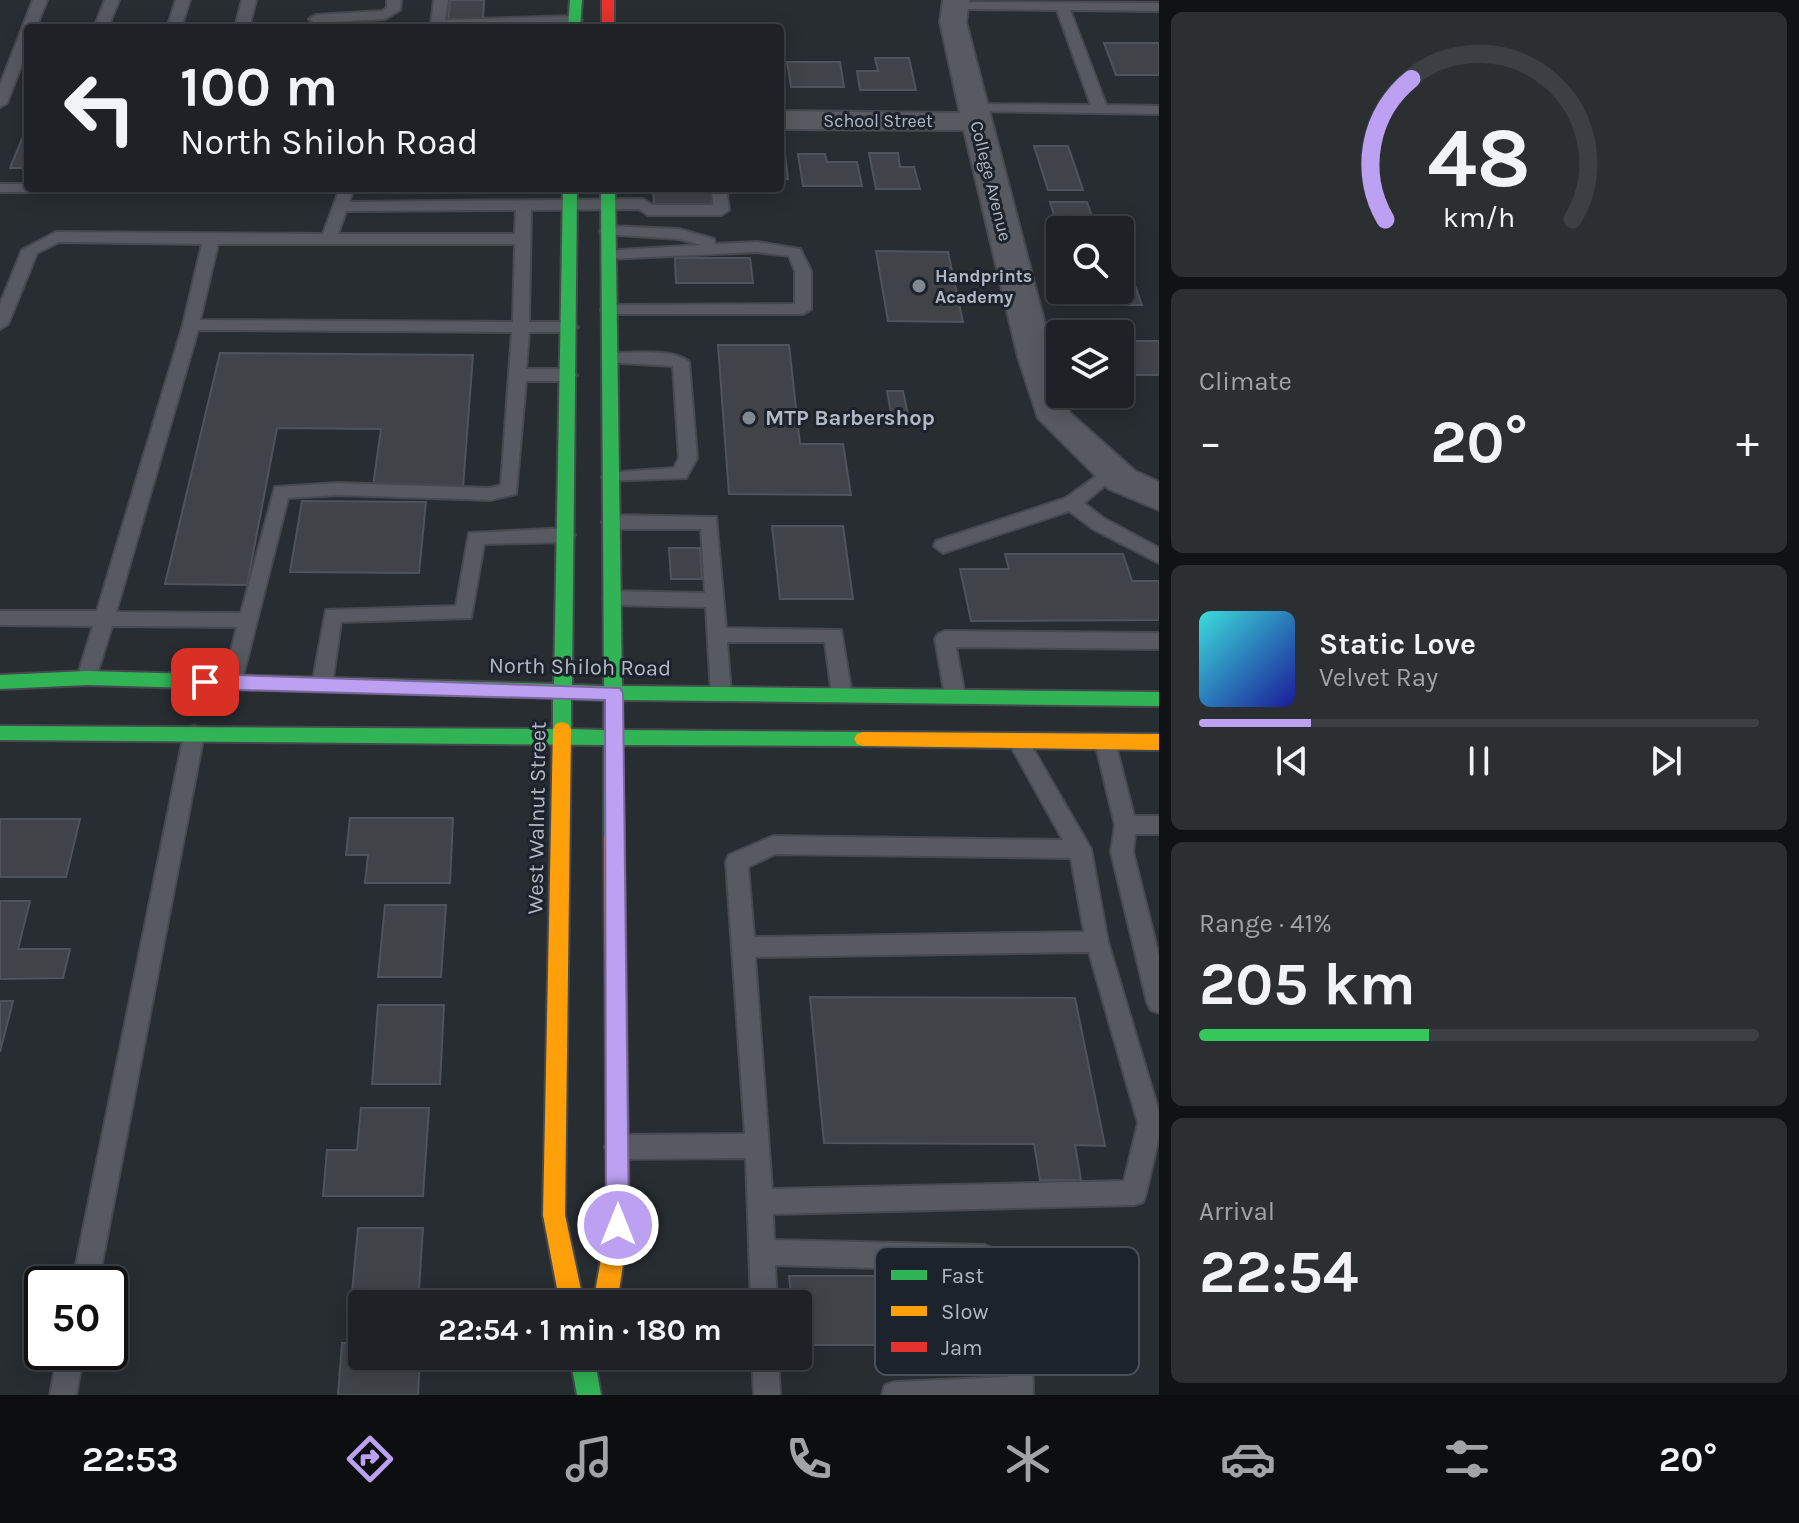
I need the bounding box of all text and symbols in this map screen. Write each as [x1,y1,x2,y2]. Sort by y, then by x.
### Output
text: 100 m [180,54,338,119]
icon: left [48,56,152,160]
street label: School Street [823,110,933,132]
text: 48 [1427,110,1531,207]
street label: College Avenue [965,119,1017,243]
text: North Shiloh Road [180,121,478,163]
text: km/h [1443,201,1515,234]
map controls [1046,216,1134,408]
button: search [1046,216,1134,304]
place label: Handprints Academy [935,265,1032,308]
marker: Handprints Academy [910,277,928,295]
button: layers [1046,320,1134,408]
text: Climate [1199,366,1292,397]
place label: MTP Barbershop [765,405,935,431]
text: 20° [1430,407,1528,477]
marker: MTP Barbershop [740,409,758,427]
text: − [1199,417,1222,468]
text: + [1736,417,1759,468]
text: Static Love [1319,626,1476,662]
pin [171,648,239,716]
street label: North Shiloh Road [489,652,671,682]
icon: arrive [183,660,227,704]
text: Velvet Ray [1319,662,1438,693]
street label: West Walnut Street [522,721,552,915]
icon: previous [1270,739,1314,783]
icon: pause [1457,739,1501,783]
icon: next [1644,739,1688,783]
text: Range · 41% [1199,908,1332,939]
text: 205 km [1199,949,1416,1019]
position arrow [576,1183,660,1267]
text: Arrival [1199,1196,1275,1227]
text: 22:54 [1199,1237,1358,1307]
legend [875,1247,1139,1375]
text: Fast [941,1263,984,1289]
speed limit sign: 50 [24,1266,128,1370]
text: Slow [941,1299,988,1325]
text: 22:54 · 1 min · 180 m [438,1312,722,1348]
text: Jam [941,1335,983,1361]
icon: directions [342,1431,398,1487]
icon: music [561,1431,617,1487]
icon: phone [781,1431,837,1487]
icon: climate [1000,1431,1056,1487]
icon: car [1220,1431,1276,1487]
icon: filters [1439,1431,1495,1487]
text: 22:53 [82,1438,178,1480]
text: 20° [1659,1438,1717,1480]

